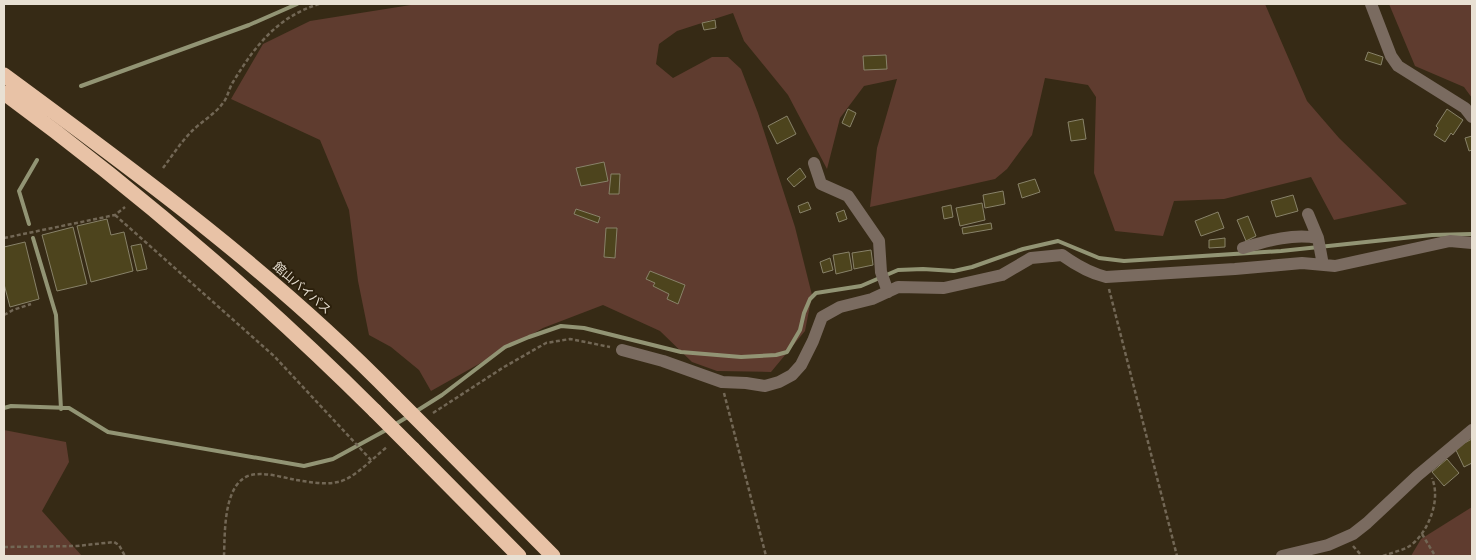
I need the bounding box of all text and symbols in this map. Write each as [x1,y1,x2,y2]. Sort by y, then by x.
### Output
street label: 館山バイパス [270,259,334,317]

